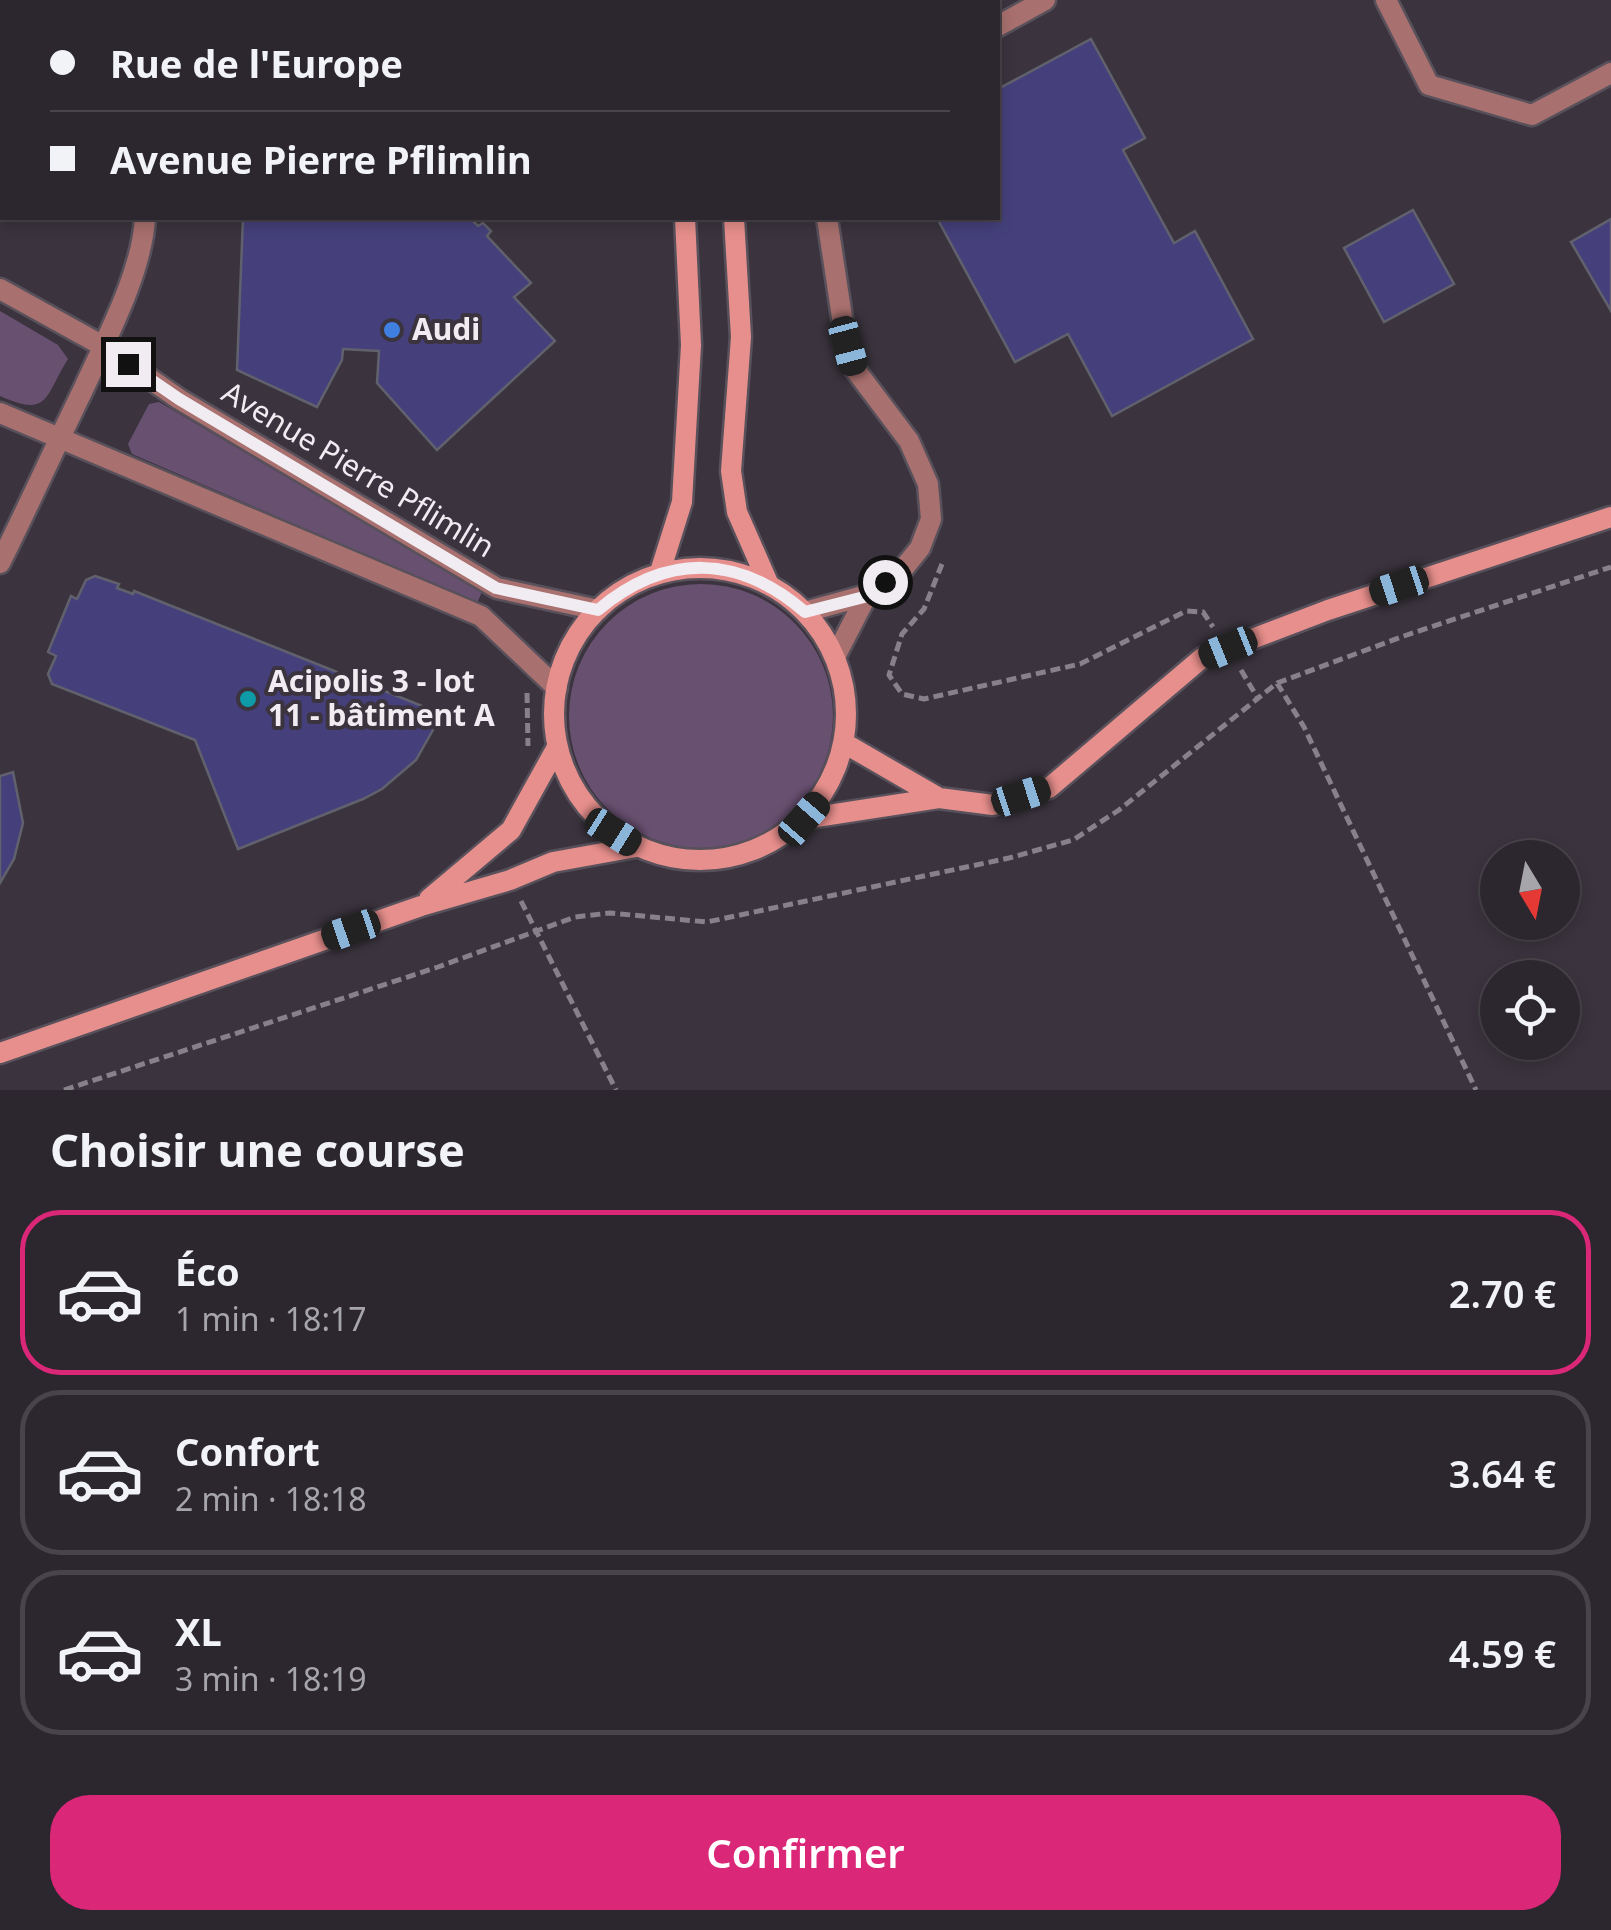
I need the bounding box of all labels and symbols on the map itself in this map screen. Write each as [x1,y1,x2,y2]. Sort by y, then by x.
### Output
place label: Audi [412,308,480,349]
car [826,313,870,379]
marker: Audi [381,319,403,341]
route end [106,342,151,387]
street label: Avenue Pierre Pflimlin [215,371,503,566]
route start [863,560,908,605]
car [1366,562,1432,610]
car [1195,623,1261,673]
place label: Acipolis 3 - lot 11 - bâtiment A [268,660,495,735]
marker: Acipolis 3 - lot 11 - bâtiment A [237,688,259,710]
car [988,772,1054,820]
car [773,787,835,851]
car [580,803,646,861]
north arrow [1480,840,1580,940]
car [318,906,384,954]

